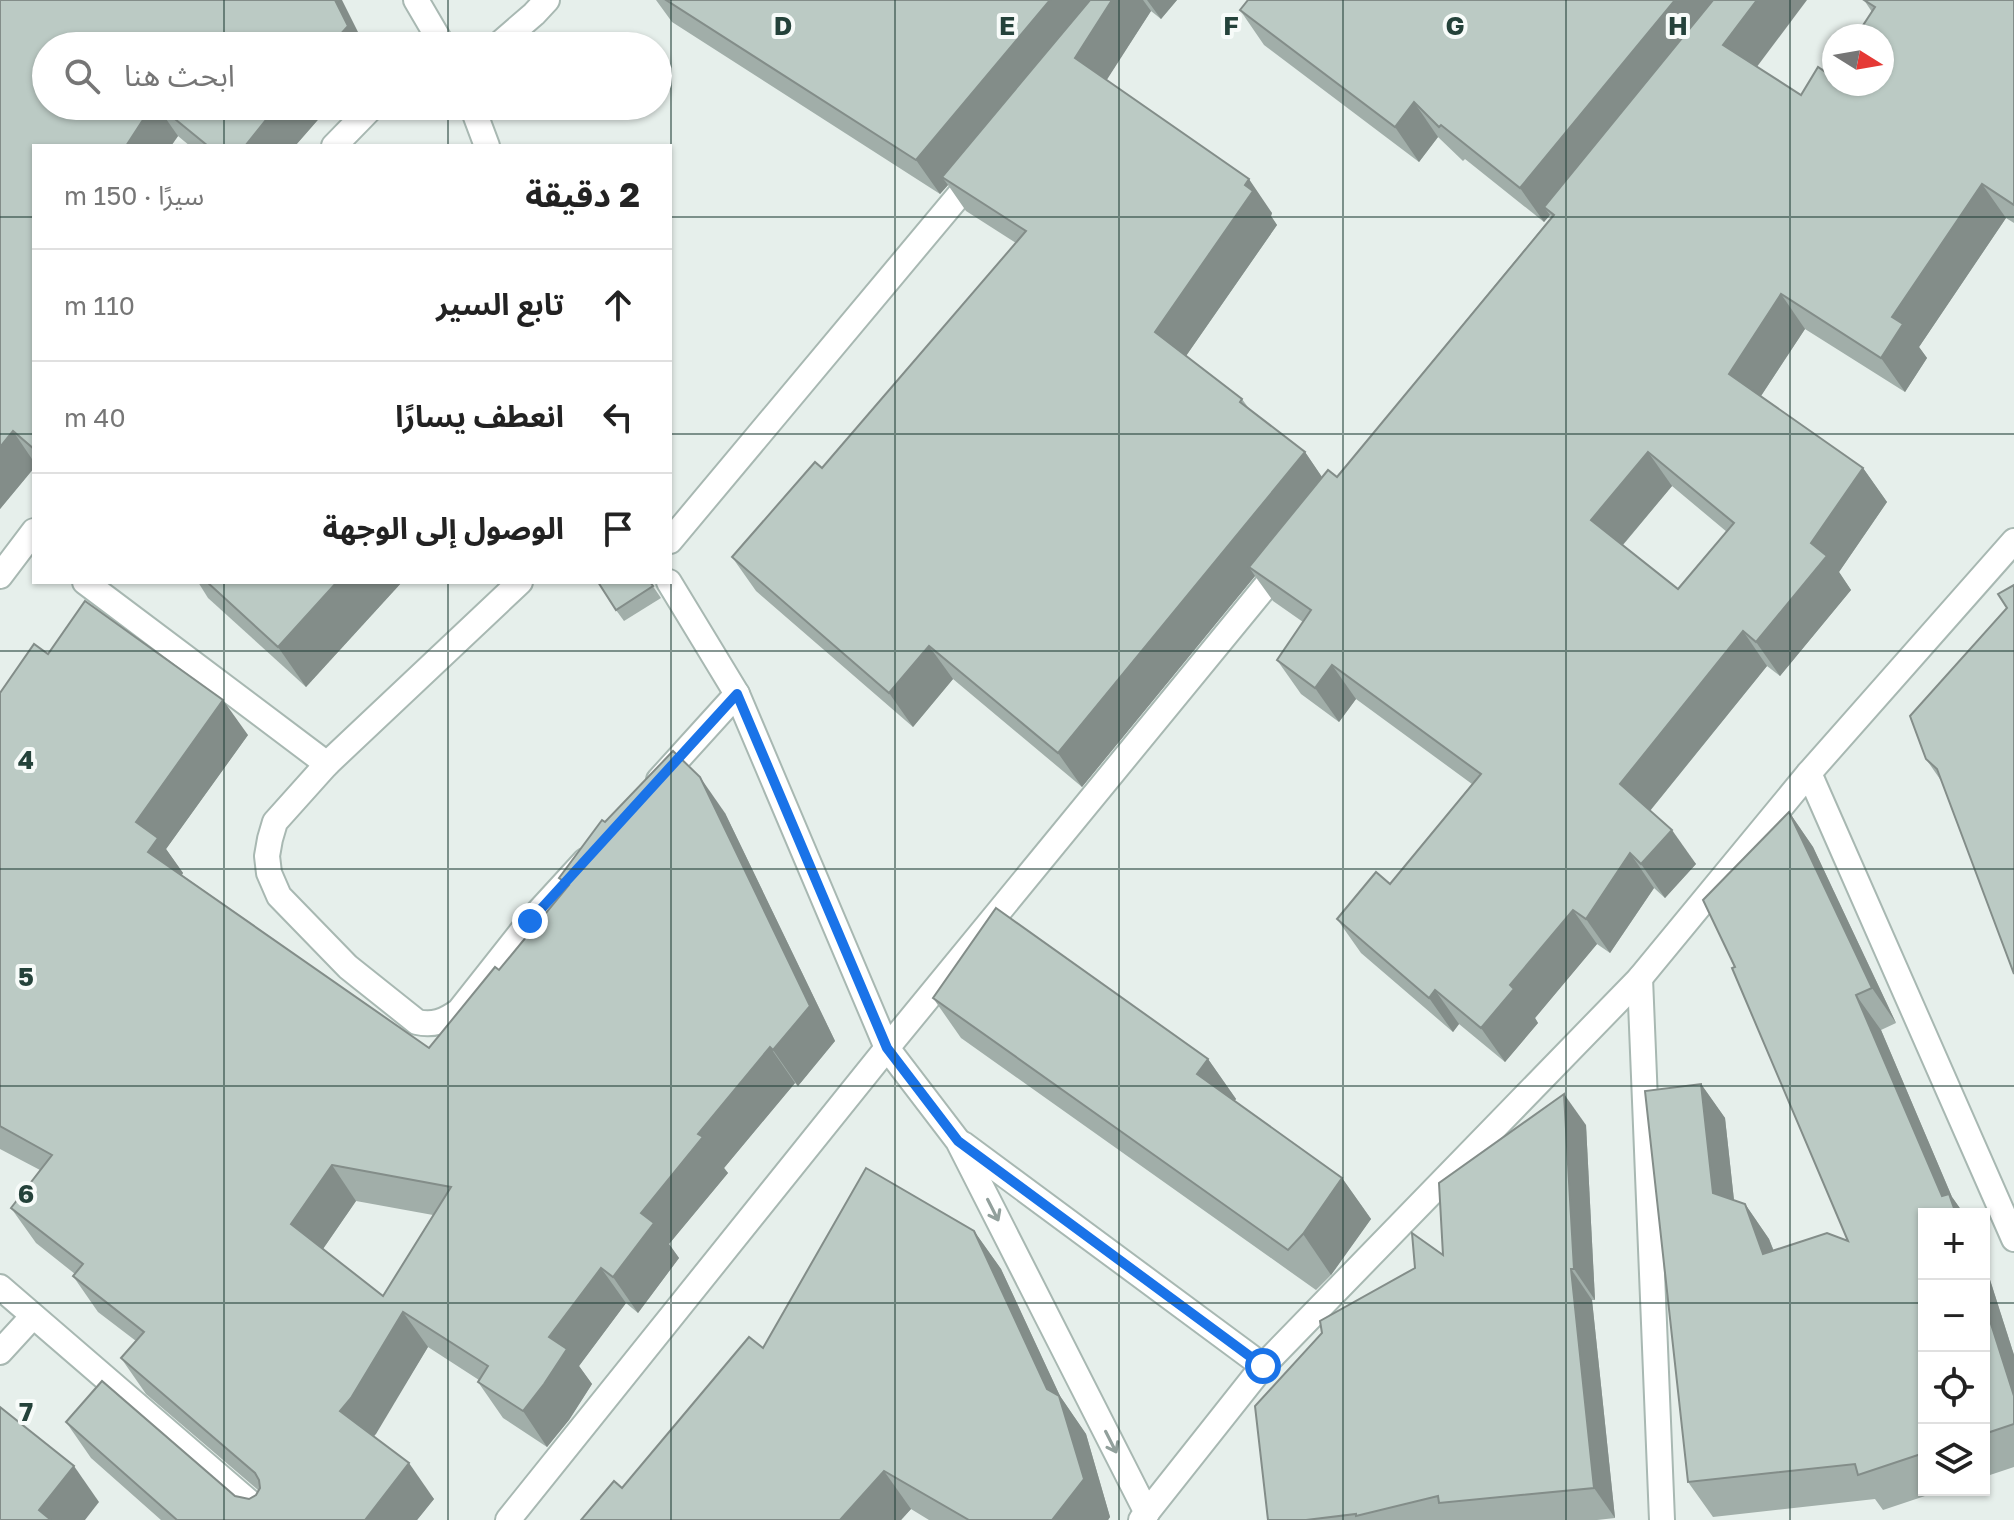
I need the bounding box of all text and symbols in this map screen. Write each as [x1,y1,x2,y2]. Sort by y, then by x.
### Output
text: D [774,10,792,41]
text: E [999,10,1015,41]
text: F [1223,10,1239,41]
text: G [1445,10,1465,41]
text: H [1668,10,1688,41]
north arrow [1822,24,1894,96]
search box [32,32,672,120]
icon: search [60,54,104,98]
text: ابحث هنا [124,57,235,93]
text: 2 دقيقة [525,174,640,214]
text: سيرًا · 150 m [64,180,204,211]
icon: ahead [596,283,640,327]
text: تابع السير [436,286,564,322]
text: 110 m [64,290,135,321]
icon: left [596,395,640,439]
text: انعطف يسارًا [395,398,564,434]
text: 40 m [64,402,126,433]
icon: arrive [596,507,640,551]
text: الوصول إلى الوجهة [322,510,564,546]
text: 4 [18,744,34,775]
route end [512,903,548,939]
text: 5 [18,961,34,992]
text: 6 [18,1178,34,1209]
one-way arrow [986,1198,1002,1222]
map controls [1918,1208,1990,1496]
button: + [1918,1208,1990,1280]
button: − [1918,1280,1990,1352]
route start [1245,1348,1281,1384]
button: locate [1918,1352,1990,1424]
text: 7 [19,1396,33,1427]
button: layers [1918,1424,1990,1496]
one-way arrow [1104,1429,1120,1453]

